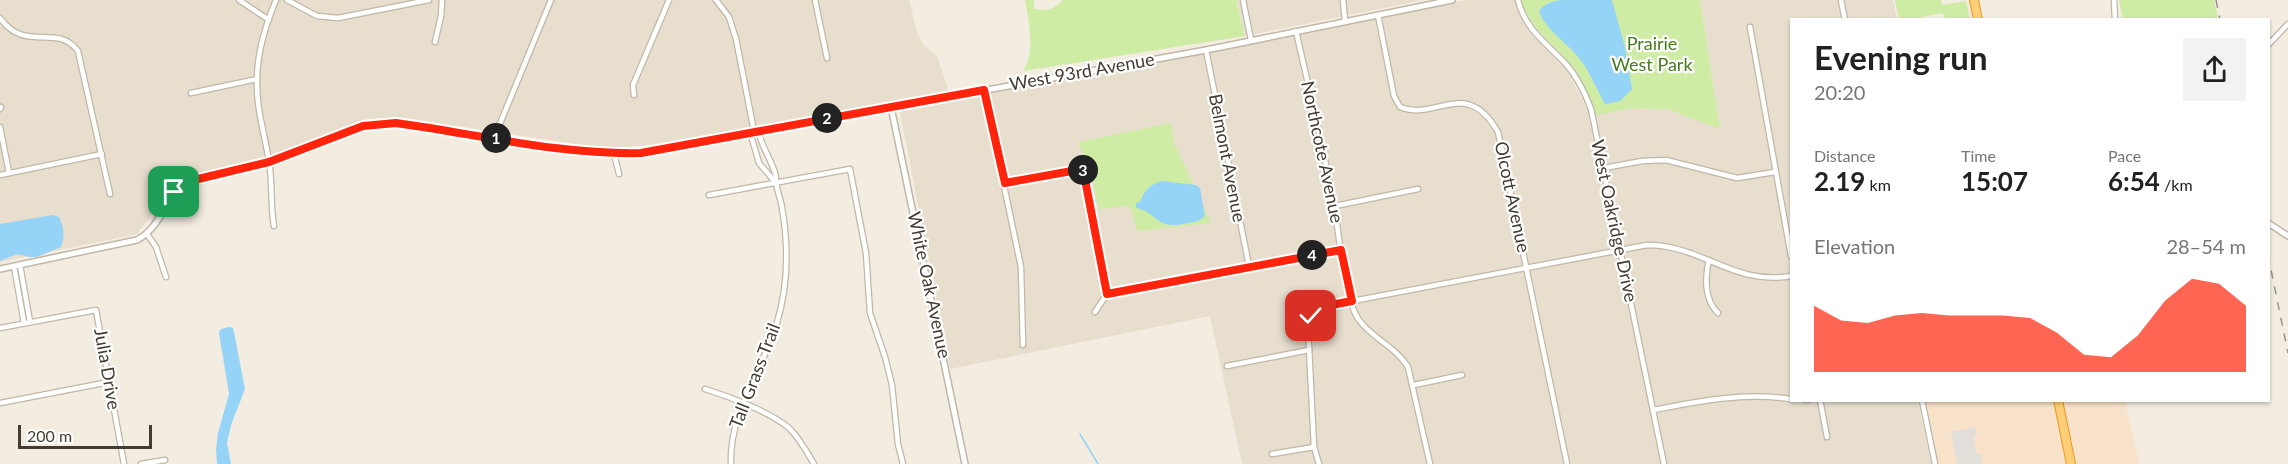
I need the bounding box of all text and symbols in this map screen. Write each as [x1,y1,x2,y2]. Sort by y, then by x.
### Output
park label: Prairie West Park [1611,32,1693,75]
text: Evening run [1814,37,1988,77]
button: share [2183,38,2246,101]
street label: West 93rd Avenue [1008,47,1156,95]
street label: Northcote Avenue [1297,79,1349,225]
text: 20:20 [1814,80,1865,104]
street label: Belmont Avenue [1205,92,1251,224]
pin: 2 [812,103,842,133]
text: 2 [822,108,832,127]
pin: 1 [481,123,511,153]
text: 1 [491,128,501,147]
street label: West Oakridge Drive [1587,138,1643,304]
street label: Olcott Avenue [1490,139,1535,254]
text: Distance [1814,146,1875,165]
text: Time [1961,146,1996,165]
text: Pace [2108,146,2141,165]
pin: 3 [1068,155,1098,185]
text: 3 [1078,160,1088,179]
text: 2.19 [1814,165,1865,197]
text: 15:07 [1961,165,2028,197]
text: 6:54 [2108,165,2160,197]
pin [148,166,199,217]
icon: arrive [157,175,190,208]
text: km [1865,175,1891,194]
text: /km [2160,175,2193,194]
street label: White Oak Avenue [904,209,956,360]
text: Elevation [1814,234,1895,258]
text: 28–54 m [2166,234,2246,258]
pin: 4 [1297,240,1327,270]
text: 4 [1307,245,1317,264]
pin [1285,290,1336,341]
icon: check [1294,299,1327,332]
street label: Tall Grass Trail [724,320,784,431]
street label: Julia Drive [90,326,126,411]
scale bar [18,422,152,450]
text: 200 m [27,426,72,445]

